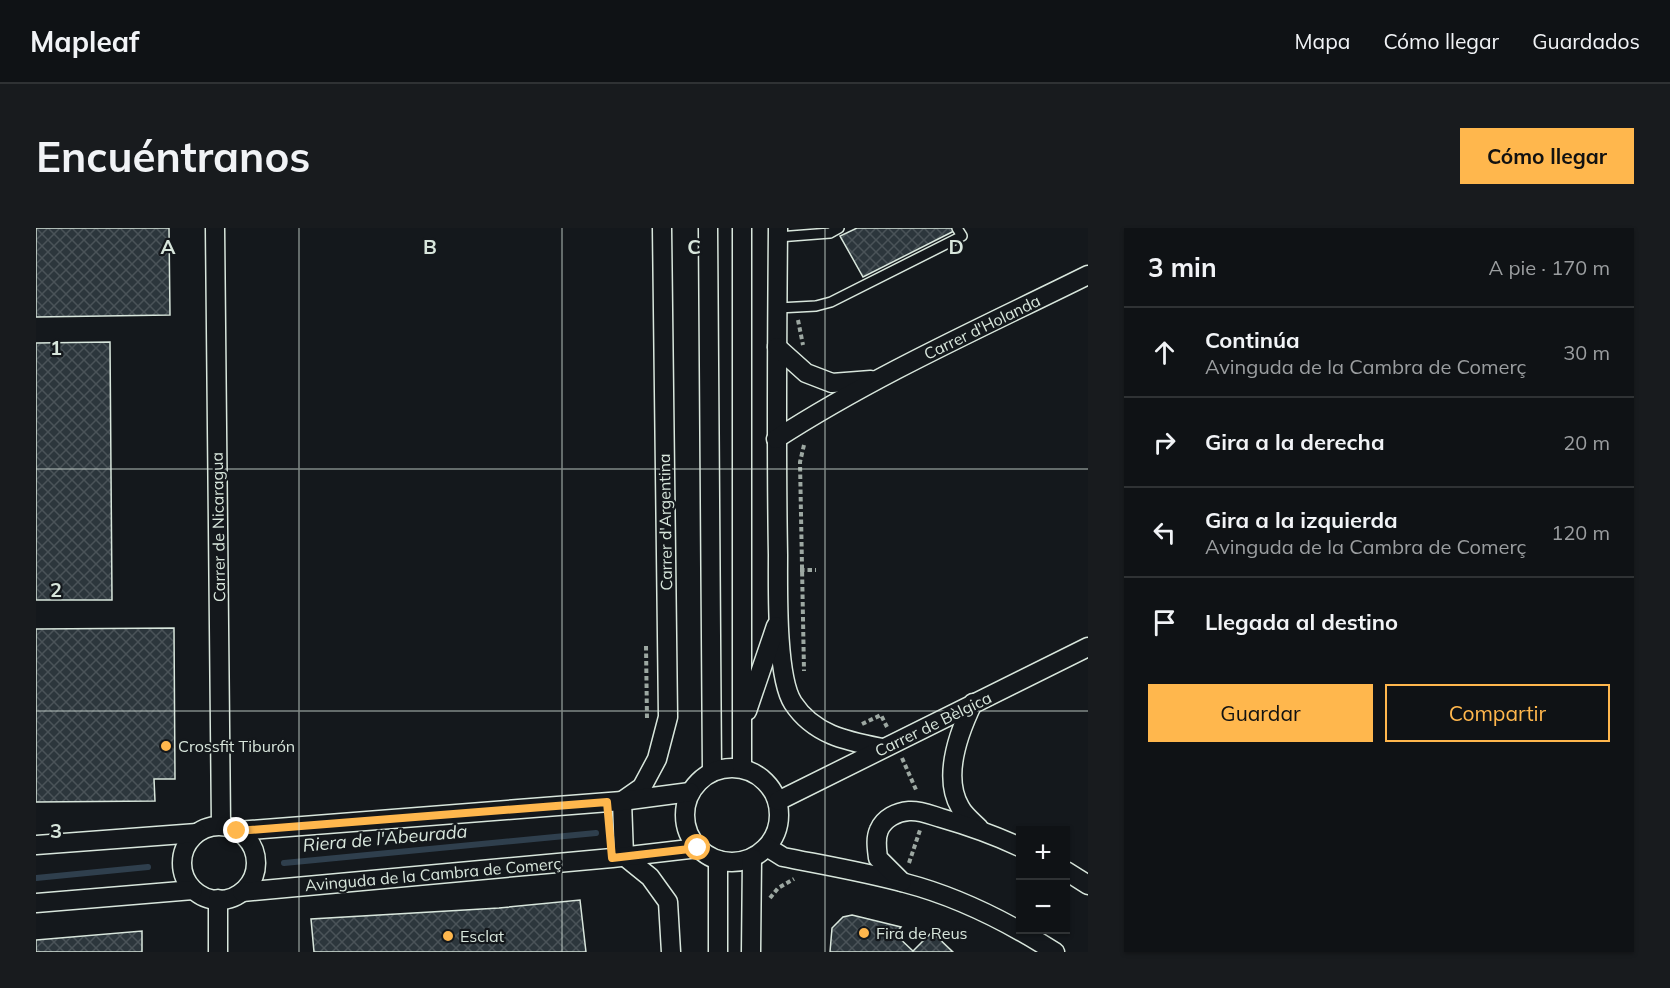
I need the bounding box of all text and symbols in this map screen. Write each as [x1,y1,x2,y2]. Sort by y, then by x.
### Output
text: Mapleaf [30,24,139,59]
text: Mapa [1295,28,1350,54]
text: Cómo llegar [1383,28,1499,54]
text: Guardados [1532,28,1640,54]
button: Cómo llegar [1460,128,1634,184]
text: Encuéntranos [36,130,310,183]
text: A [161,234,176,259]
text: B [423,234,437,259]
text: C [687,234,701,259]
text: D [948,234,964,259]
text: 3 min [1148,251,1217,284]
text: A pie · 170 m [1489,255,1610,280]
street label: Carrer d'Holanda [921,290,1043,364]
text: Continúa [1205,326,1300,354]
text: 1 [50,335,62,360]
icon: ahead [1148,336,1181,369]
text: 30 m [1563,340,1610,365]
text: Avinguda de la Cambra de Comerç [1205,354,1526,379]
icon: right [1148,426,1181,459]
text: Gira a la derecha [1205,428,1385,456]
text: 20 m [1563,430,1610,455]
street label: Carrer de Nicaragua [207,452,229,602]
street label: Carrer d'Argentina [654,453,676,591]
text: Gira a la izquierda [1205,506,1398,534]
icon: left [1148,516,1181,549]
text: 120 m [1551,520,1610,545]
text: Avinguda de la Cambra de Comerç [1205,534,1526,559]
text: 2 [50,577,62,602]
icon: arrive [1148,606,1181,639]
text: Llegada al destino [1205,608,1398,636]
button: Guardar [1148,684,1373,742]
button: Compartir [1385,684,1610,742]
street label: Carrer de Bèlgica [871,687,995,761]
place label: Crossfit Tiburón [178,736,295,756]
marker: Crossfit Tiburón [159,739,173,753]
route end [223,817,249,843]
text: 3 [50,818,62,843]
water label: Riera de l'Abeurada [302,819,468,857]
map controls [1016,826,1070,934]
button: + [1016,826,1070,880]
route start [684,834,710,860]
street label: Avinguda de la Cambra de Comerç [304,853,562,895]
button: − [1016,880,1070,934]
place label: Fira de Reus [876,923,968,943]
place label: Esclat [460,926,505,946]
marker: Fira de Reus [857,926,871,940]
marker: Esclat [441,929,455,943]

